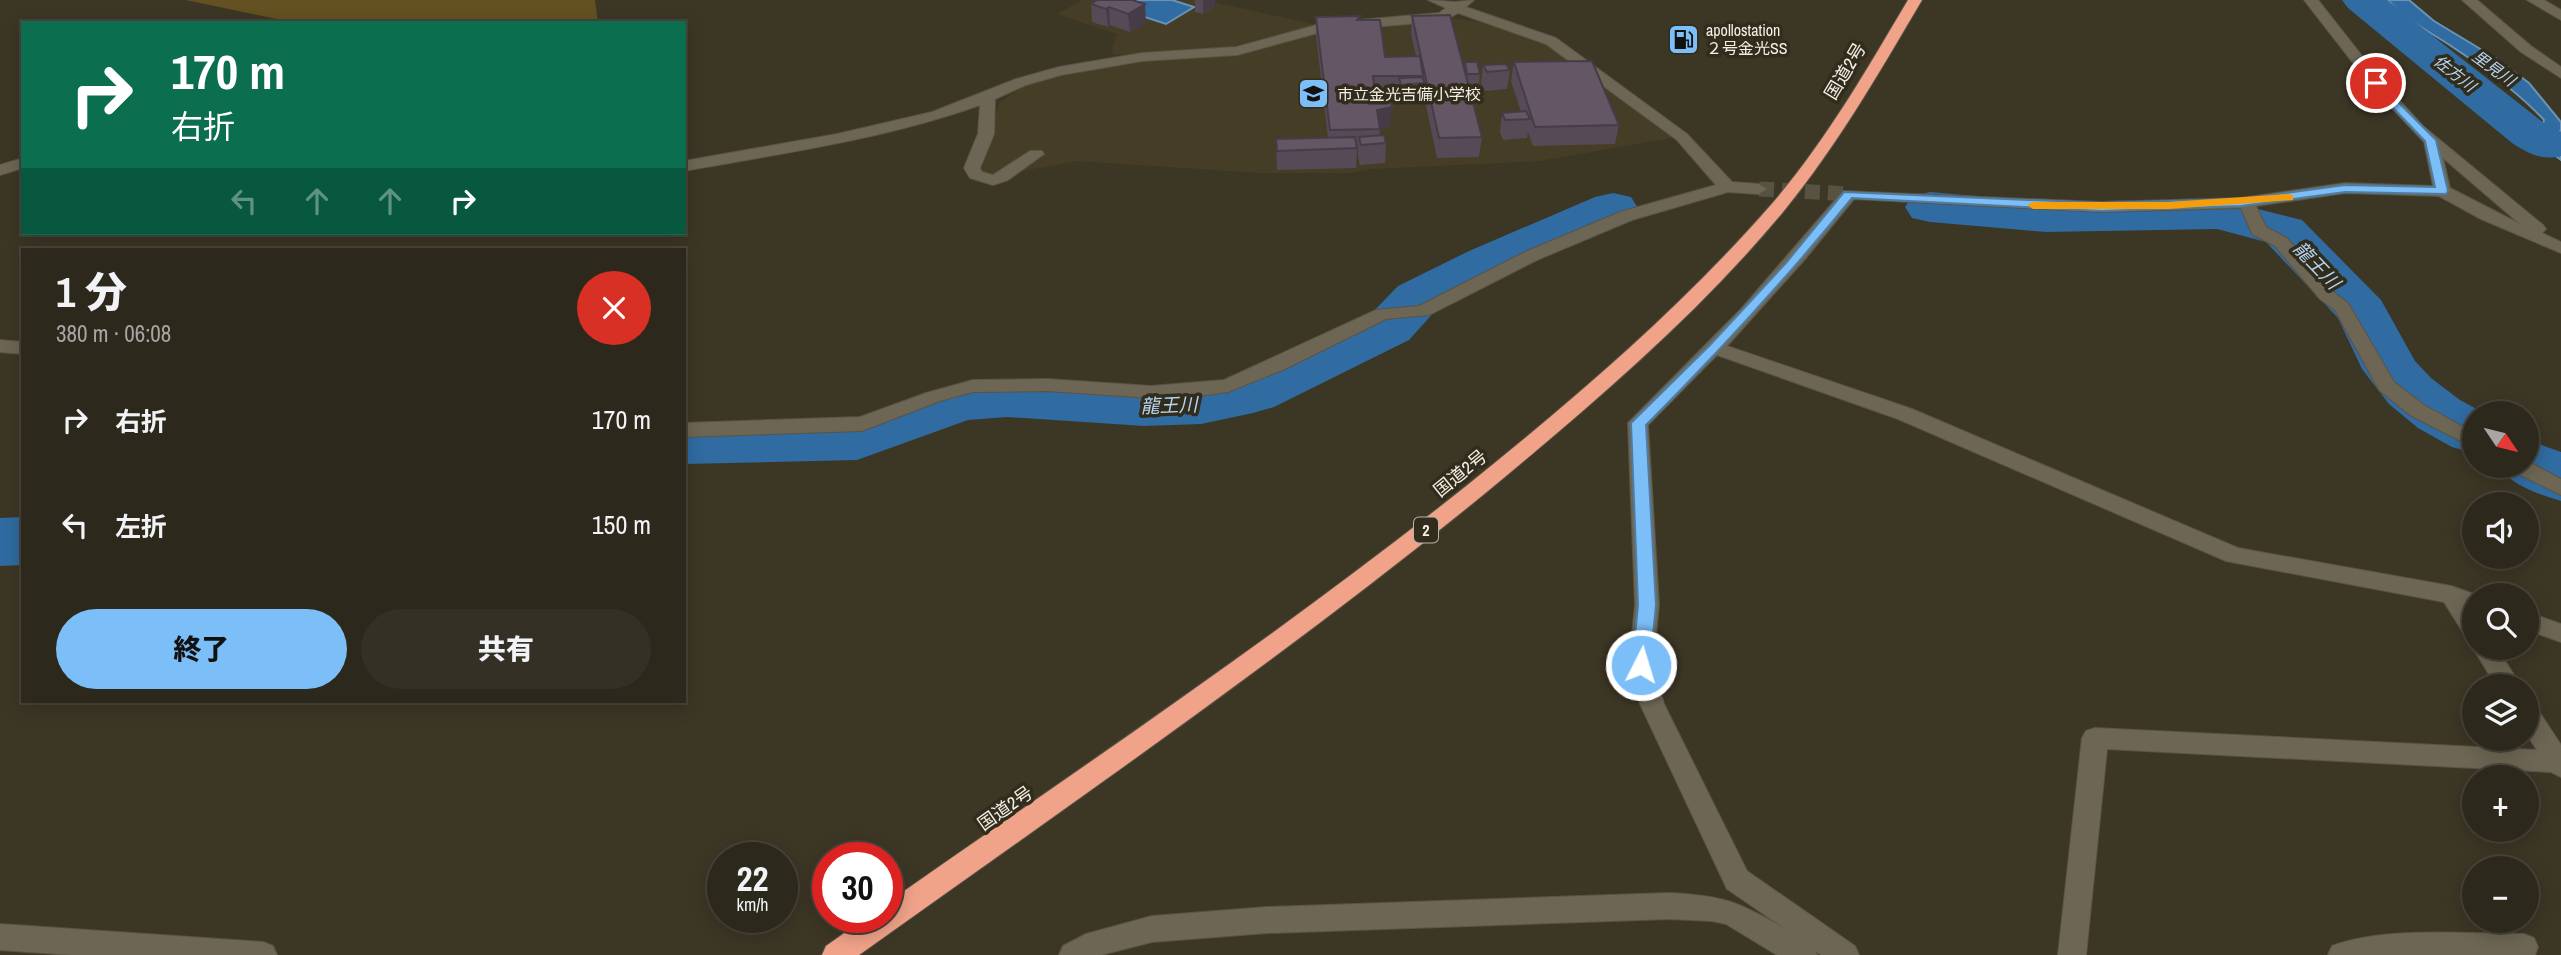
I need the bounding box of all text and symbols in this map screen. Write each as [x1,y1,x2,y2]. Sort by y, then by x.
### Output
place label: apollostation ２号金光SS [1706,19,1788,59]
fuel station icon: apollostation ２号金光SS [1666,22,1700,56]
text: 170 m [171,38,285,104]
street label: 国道2号 [1818,38,1872,104]
water label: 里見川 [2468,45,2521,92]
icon: right [56,49,147,140]
water label: 佐方川 [2429,50,2482,98]
pin [2346,53,2406,113]
icon: arrive [2357,64,2395,102]
school or university icon: 市立金光吉備小学校 [1297,77,1331,111]
place label: 市立金光吉備小学校 [1337,83,1481,105]
text: 右折 [171,105,235,148]
icon: left [225,182,263,220]
icon: ahead [298,182,336,220]
icon: ahead [371,182,409,220]
icon: right [444,182,482,220]
water label: 龍王川 [2288,235,2348,296]
text: 1 分 [56,264,127,320]
button: close [577,271,651,345]
text: 380 m · 06:08 [56,318,171,349]
water label: 龍王川 [1140,391,1200,419]
icon: right [56,401,94,439]
north arrow [2462,401,2539,478]
map controls [2462,401,2539,933]
text: 170 m [592,402,651,437]
text: 右折 [115,404,167,439]
street label: 国道2号 [1428,444,1492,502]
button: sound [2462,492,2539,569]
icon: left [56,506,94,544]
text: 150 m [592,507,651,542]
text: 左折 [115,509,167,544]
road number: 2 [1414,517,1438,542]
button: search [2462,583,2539,660]
button: 終了 [56,609,347,689]
button: 共有 [361,609,651,689]
position arrow [1604,628,1678,702]
button: layers [2462,674,2539,751]
button: + [2462,765,2539,842]
street label: 国道2号 [972,780,1038,836]
speed limit sign: 30 [812,842,903,933]
text: 22 [737,855,768,902]
button: − [2462,856,2539,933]
text: km/h [737,892,769,917]

